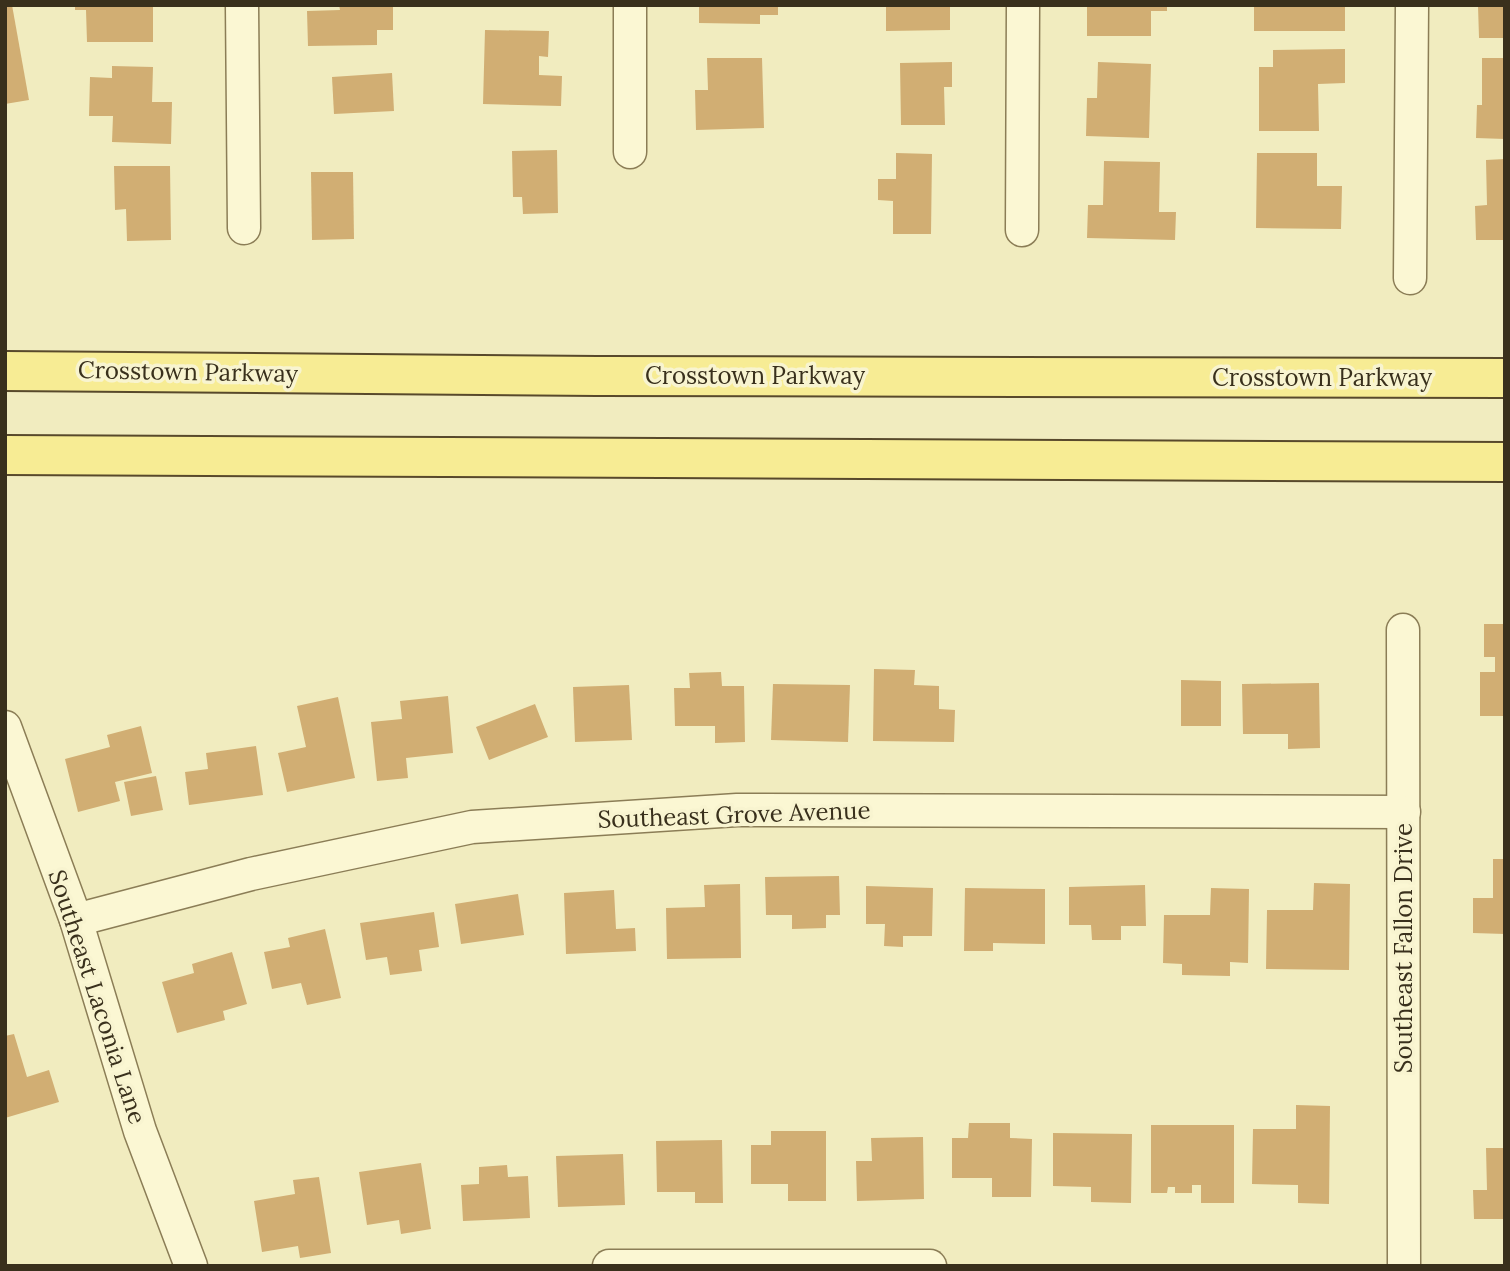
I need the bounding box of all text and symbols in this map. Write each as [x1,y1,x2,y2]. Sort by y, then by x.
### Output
street label: Crosstown Parkway [78,354,299,389]
street label: Crosstown Parkway [645,360,865,391]
street label: Crosstown Parkway [1212,362,1432,393]
street label: Southeast Grove Avenue [597,794,871,835]
street label: Southeast Fallon Drive [1388,823,1419,1073]
street label: Southeast Laconia Lane [42,866,153,1128]

